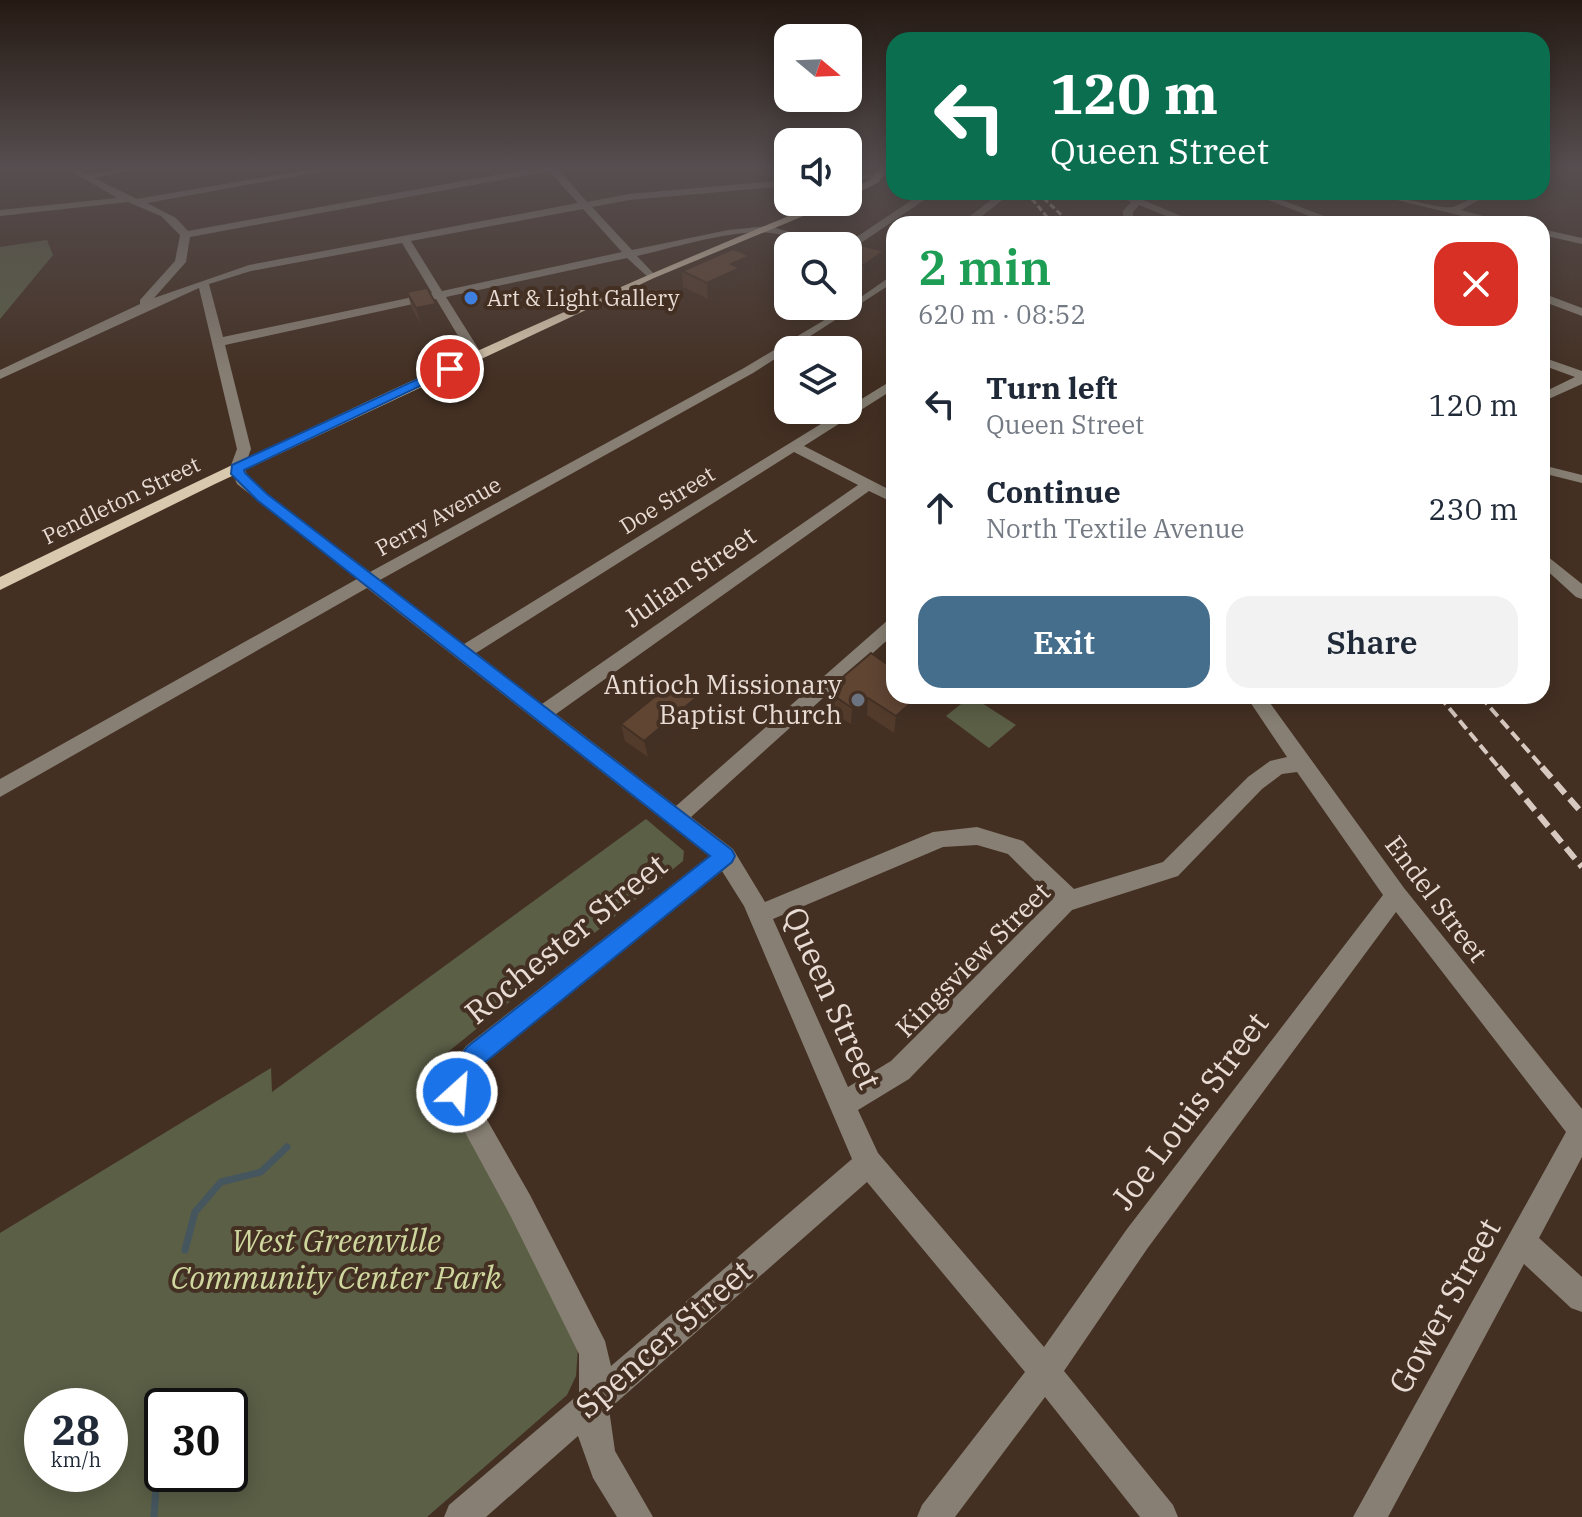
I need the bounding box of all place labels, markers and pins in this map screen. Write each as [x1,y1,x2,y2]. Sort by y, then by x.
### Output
place label: Art & Light Gallery [487,283,680,312]
marker: Art & Light Gallery [462,289,480,307]
pin [416,335,484,403]
place label: Antioch Missionary Baptist Church [604,667,842,731]
marker: Antioch Missionary Baptist Church [849,691,867,709]

